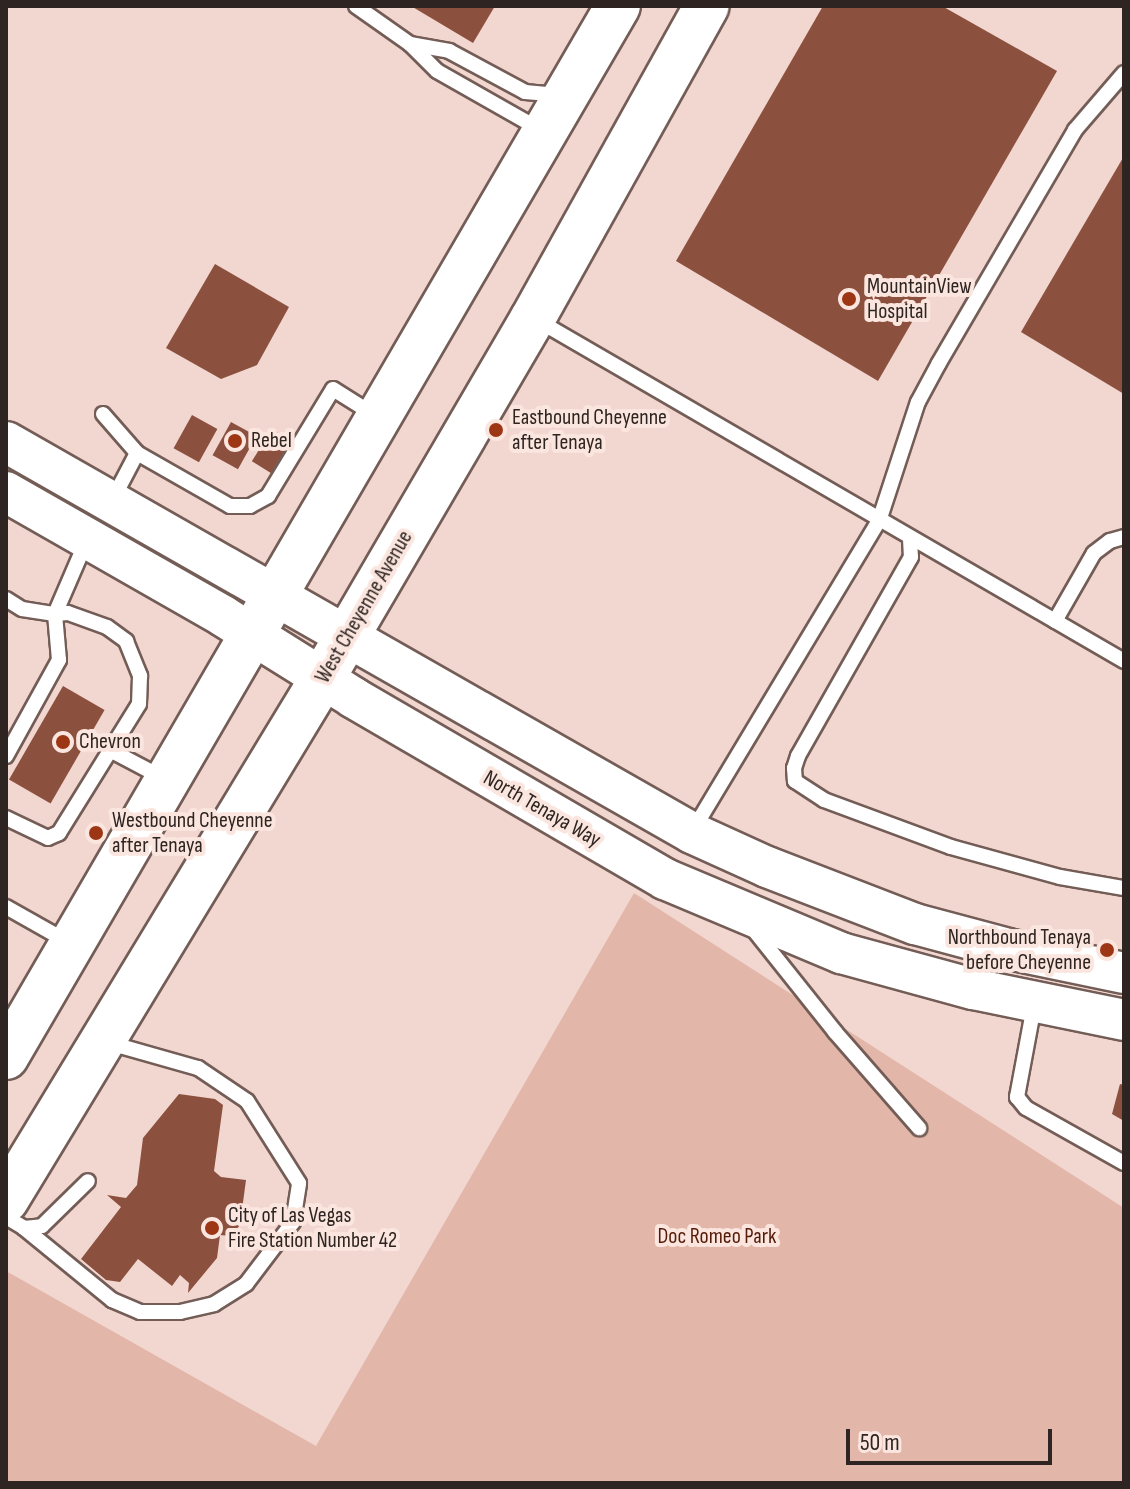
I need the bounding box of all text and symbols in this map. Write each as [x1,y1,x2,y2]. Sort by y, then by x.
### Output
place label: MountainView Hospital [867,273,972,324]
marker: MountainView Hospital [838,288,860,310]
place label: Eastbound Cheyenne after Tenaya [512,404,667,456]
marker: Eastbound Cheyenne after Tenaya [487,421,505,439]
place label: Rebel [251,428,292,454]
marker: Rebel [226,432,244,450]
street label: West Cheyenne Avenue [310,526,418,688]
place label: Chevron [79,729,141,755]
marker: Chevron [54,733,72,751]
street label: North Tenaya Way [479,765,605,853]
place label: Westbound Cheyenne after Tenaya [112,807,273,858]
marker: Westbound Cheyenne after Tenaya [87,824,105,842]
place label: Northbound Tenaya before Cheyenne [948,924,1091,976]
marker: Northbound Tenaya before Cheyenne [1098,941,1116,959]
place label: City of Las Vegas Fire Station Number 42 [228,1202,397,1254]
marker: City of Las Vegas Fire Station Number 42 [203,1219,221,1237]
park label: Doc Romeo Park [657,1224,777,1250]
scale bar [850,1413,1056,1463]
text: 50 m [860,1428,900,1457]

